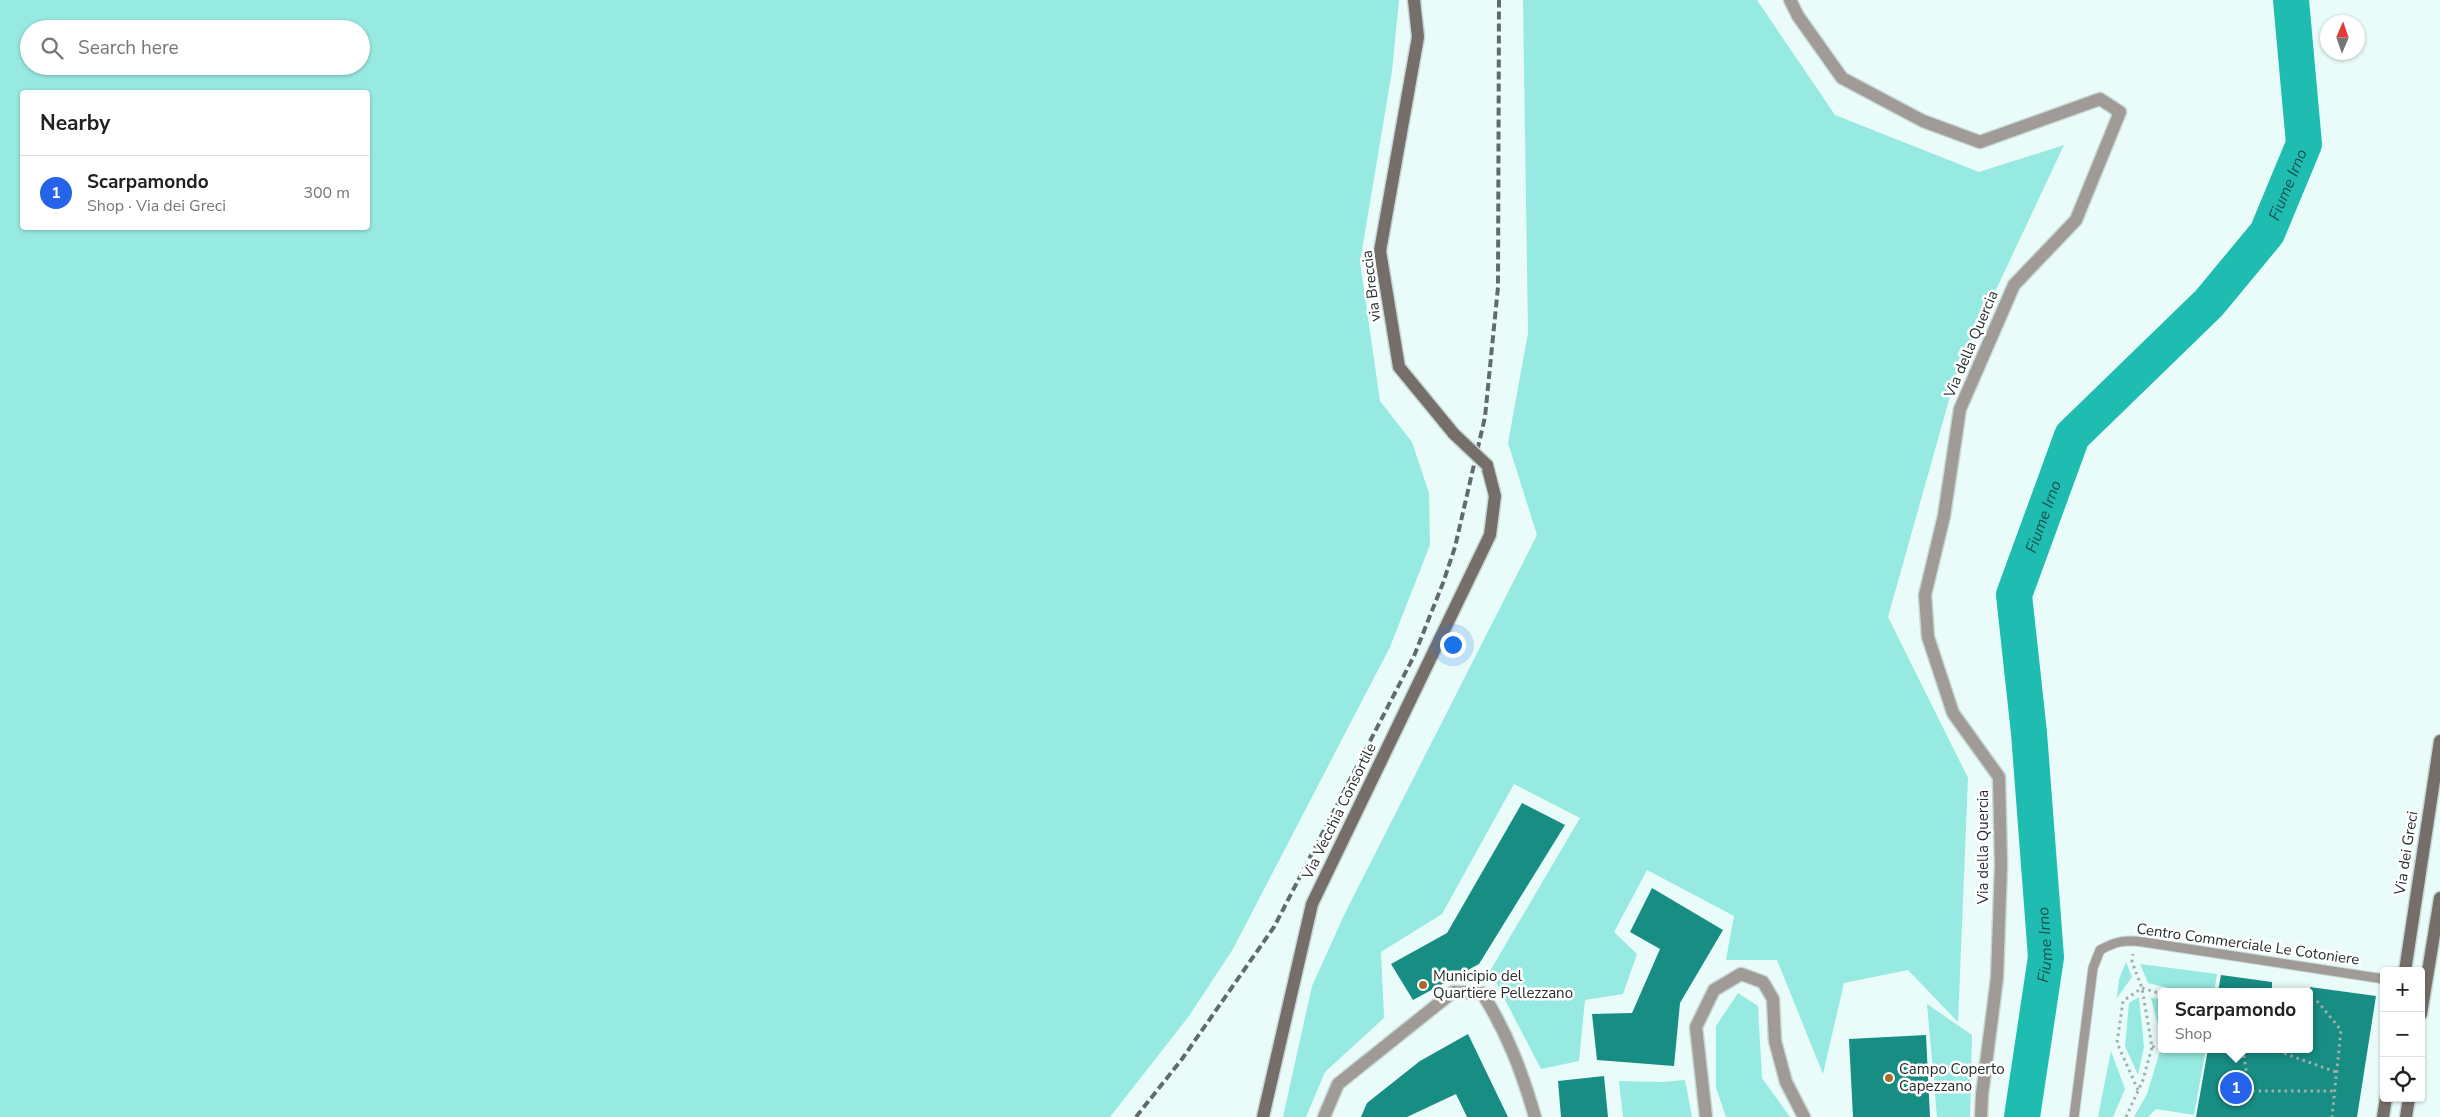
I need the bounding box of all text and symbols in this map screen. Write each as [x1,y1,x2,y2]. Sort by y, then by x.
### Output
north arrow [2320,15,2365,60]
search box [20,20,370,75]
icon: search [38,34,66,62]
text: Search here [78,35,179,61]
text: Nearby [40,109,110,137]
water label: Fiume Irno [2263,146,2313,224]
text: Scarpamondo [87,169,209,195]
text: 1 [51,182,61,204]
text: 300 m [303,182,350,204]
text: Shop · Via dei Greci [87,195,226,217]
street label: via Breccia [1357,249,1385,323]
street label: Via della Quercia [1939,287,2003,402]
water label: Fiume Irno [2020,477,2067,556]
your location [1440,632,1466,658]
street label: Via Vecchia Consortile [1297,739,1381,883]
street label: Via della Quercia [1973,790,1993,905]
street label: Via dei Greci [2389,810,2422,897]
water label: Fiume Irno [2032,906,2058,984]
street label: Centro Commerciale Le Cotoniere [2135,918,2361,970]
place label: Municipio del Quartiere Pellezzano [1433,966,1573,1003]
map controls [2380,967,2425,1102]
button: + [2380,967,2425,1012]
marker: Municipio del Quartiere Pellezzano [1417,979,1429,991]
popup [2158,988,2313,1053]
text: Scarpamondo [2175,997,2296,1023]
button: − [2380,1012,2425,1057]
text: Shop [2175,1023,2212,1045]
button: locate [2380,1057,2425,1102]
place label: Campo Coperto Capezzano [1899,1059,2005,1096]
pin: 1 [2220,1069,2252,1107]
marker: Campo Coperto Capezzano [1883,1072,1895,1084]

